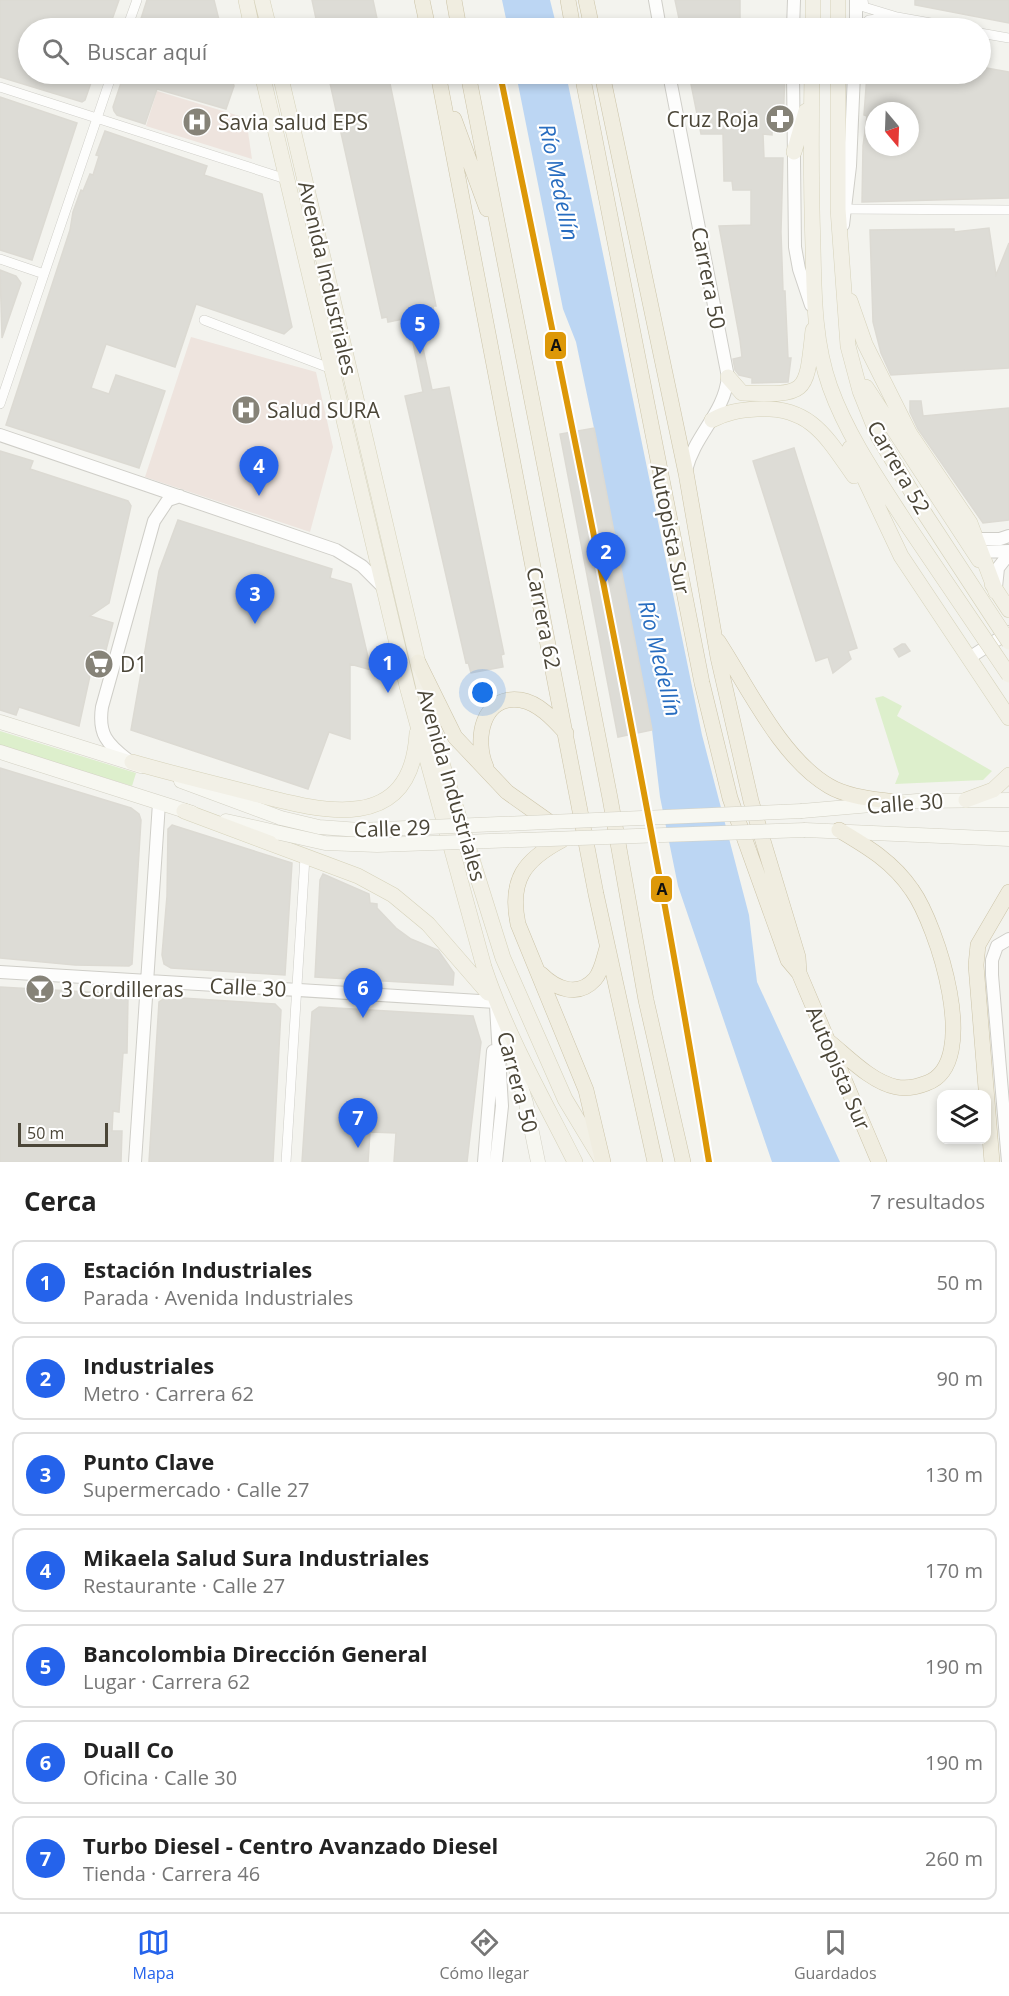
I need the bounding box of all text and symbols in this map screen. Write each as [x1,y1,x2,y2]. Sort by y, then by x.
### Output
search box [18,18,991,84]
icon: search [39,35,72,68]
text: Buscar aquí [87,36,207,66]
north arrow [865,102,919,156]
pharmacy icon: Cruz Roja [764,103,796,135]
place label: Cruz Roja [666,105,759,133]
hospital icon: Savia salud EPS [181,106,213,138]
place label: Savia salud EPS [218,108,368,136]
water label: Río Medellín [533,121,587,243]
street label: Avenida Industriales [292,178,364,378]
street label: Carrera 50 [685,224,733,332]
pin: 5 [400,304,440,354]
line badge: A [544,331,567,360]
text: A [550,334,562,356]
hospital icon: Salud SURA [230,394,262,426]
place label: Salud SURA [267,396,380,424]
street label: Carrera 52 [861,415,937,519]
pin: 4 [240,446,278,496]
street label: Autopista Sur [645,462,697,597]
pin: 2 [586,532,626,582]
street label: Carrera 62 [520,564,568,672]
pin: 3 [236,574,274,624]
water label: Río Medellín [632,597,690,719]
pin: 1 [368,644,408,693]
supermarket icon: D1 [83,648,115,680]
place label: D1 [120,650,147,678]
your location [468,678,497,707]
street label: Avenida Industriales [411,686,493,884]
street label: Calle 30 [866,786,944,820]
street label: Calle 29 [353,813,431,843]
line badge: A [650,875,673,903]
text: A [656,878,668,900]
pin: 6 [344,968,382,1018]
street label: Calle 30 [209,971,287,1003]
bar icon: 3 Cordilleras [24,973,56,1005]
place label: 3 Cordilleras [61,975,184,1003]
street label: Autopista Sur [800,1002,878,1135]
street label: Carrera 50 [491,1028,545,1136]
map controls [937,1090,991,1144]
button: layers [937,1090,991,1144]
pin: 7 [338,1098,378,1148]
scale bar [18,1120,108,1148]
text: 50 m [27,1122,64,1144]
text: Cerca [24,1183,97,1219]
text: 7 resultados [870,1188,985,1215]
text: Estación Industriales [83,1254,312,1284]
text: 1 [40,1269,51,1296]
text: 50 m [936,1269,983,1296]
text: Parada · Avenida Industriales [83,1284,353,1311]
text: Industriales [83,1350,214,1380]
text: 2 [40,1365,51,1392]
text: 90 m [936,1365,983,1392]
text: Metro · Carrera 62 [83,1380,254,1407]
text: Punto Clave [83,1446,214,1476]
text: 3 [40,1461,51,1488]
text: 130 m [925,1461,983,1488]
text: Supermercado · Calle 27 [83,1476,310,1503]
text: Mikaela Salud Sura Industriales [83,1542,429,1572]
text: 4 [40,1557,51,1584]
text: 170 m [925,1557,983,1584]
text: Restaurante · Calle 27 [83,1572,285,1599]
text: Bancolombia Dirección General [83,1638,428,1668]
text: 5 [40,1653,51,1680]
text: 190 m [925,1653,983,1680]
text: Lugar · Carrera 62 [83,1668,250,1695]
text: Duall Co [83,1734,174,1764]
text: 6 [40,1749,51,1776]
text: 190 m [925,1749,983,1776]
text: Oficina · Calle 30 [83,1764,237,1791]
text: Turbo Diesel - Centro Avanzado Diesel [83,1830,498,1860]
text: 7 [40,1845,51,1872]
text: 260 m [925,1845,983,1872]
text: Tienda · Carrera 46 [83,1860,260,1887]
tab: Mapa [132,1926,174,1984]
tab: Cómo llegar [439,1926,529,1984]
tab: Guardados [794,1926,877,1984]

